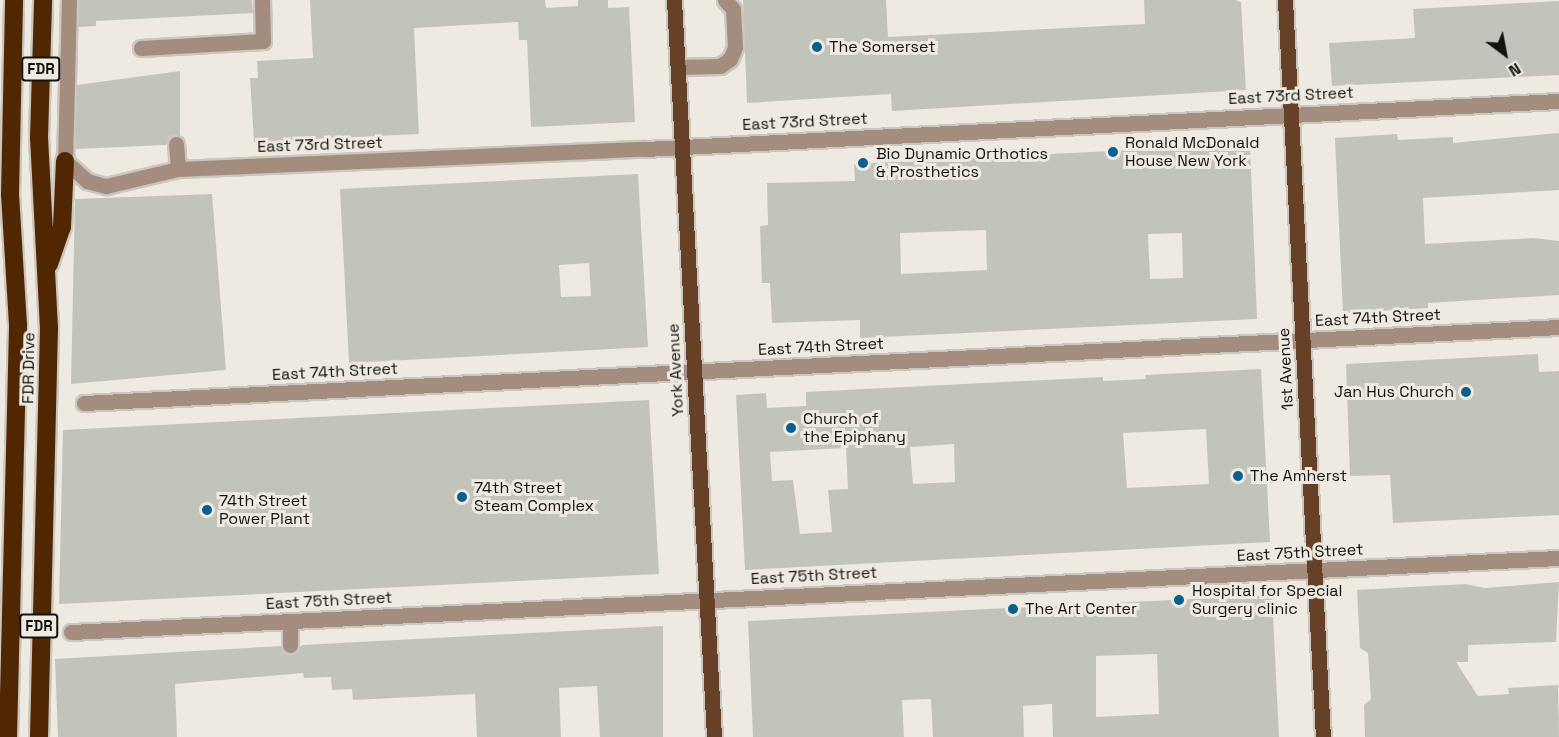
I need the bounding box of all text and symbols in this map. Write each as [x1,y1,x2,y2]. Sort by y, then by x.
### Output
north arrow [1475,24,1535,84]
place label: The Somerset [829,37,936,57]
marker: The Somerset [810,40,824,54]
road number: FDR [20,57,62,81]
text: N [1505,58,1525,81]
street label: East 73rd Street [1228,83,1354,109]
street label: East 73rd Street [742,109,868,135]
street label: East 73rd Street [257,133,383,157]
place label: Ronald McDonald House New York [1125,133,1259,171]
place label: Bio Dynamic Orthotics & Prosthetics [876,144,1048,182]
marker: Ronald McDonald House New York [1106,145,1120,159]
marker: Bio Dynamic Orthotics & Prosthetics [854,154,872,172]
street label: East 74th Street [1315,305,1441,331]
street label: York Avenue [664,323,688,417]
street label: 1st Avenue [1274,327,1298,411]
street label: FDR Drive [19,332,39,404]
street label: East 74th Street [758,334,884,360]
street label: East 74th Street [272,359,398,385]
place label: Jan Hus Church [1334,382,1454,402]
marker: Jan Hus Church [1459,385,1473,399]
place label: Church of the Epiphany [803,409,906,447]
marker: Church of the Epiphany [784,421,798,435]
place label: The Amherst [1250,466,1347,486]
marker: The Amherst [1231,469,1245,483]
place label: 74th Street Steam Complex [474,478,594,516]
marker: 74th Street Steam Complex [455,490,469,504]
place label: 74th Street Power Plant [219,491,310,529]
marker: 74th Street Power Plant [200,503,214,517]
street label: East 75th Street [1236,540,1364,566]
street label: East 75th Street [750,563,878,589]
place label: Hospital for Special Surgery clinic [1192,581,1343,619]
street label: East 75th Street [265,588,393,614]
marker: Hospital for Special Surgery clinic [1170,591,1188,609]
place label: The Art Center [1025,599,1137,619]
marker: The Art Center [1006,602,1020,616]
road number: FDR [18,614,60,638]

